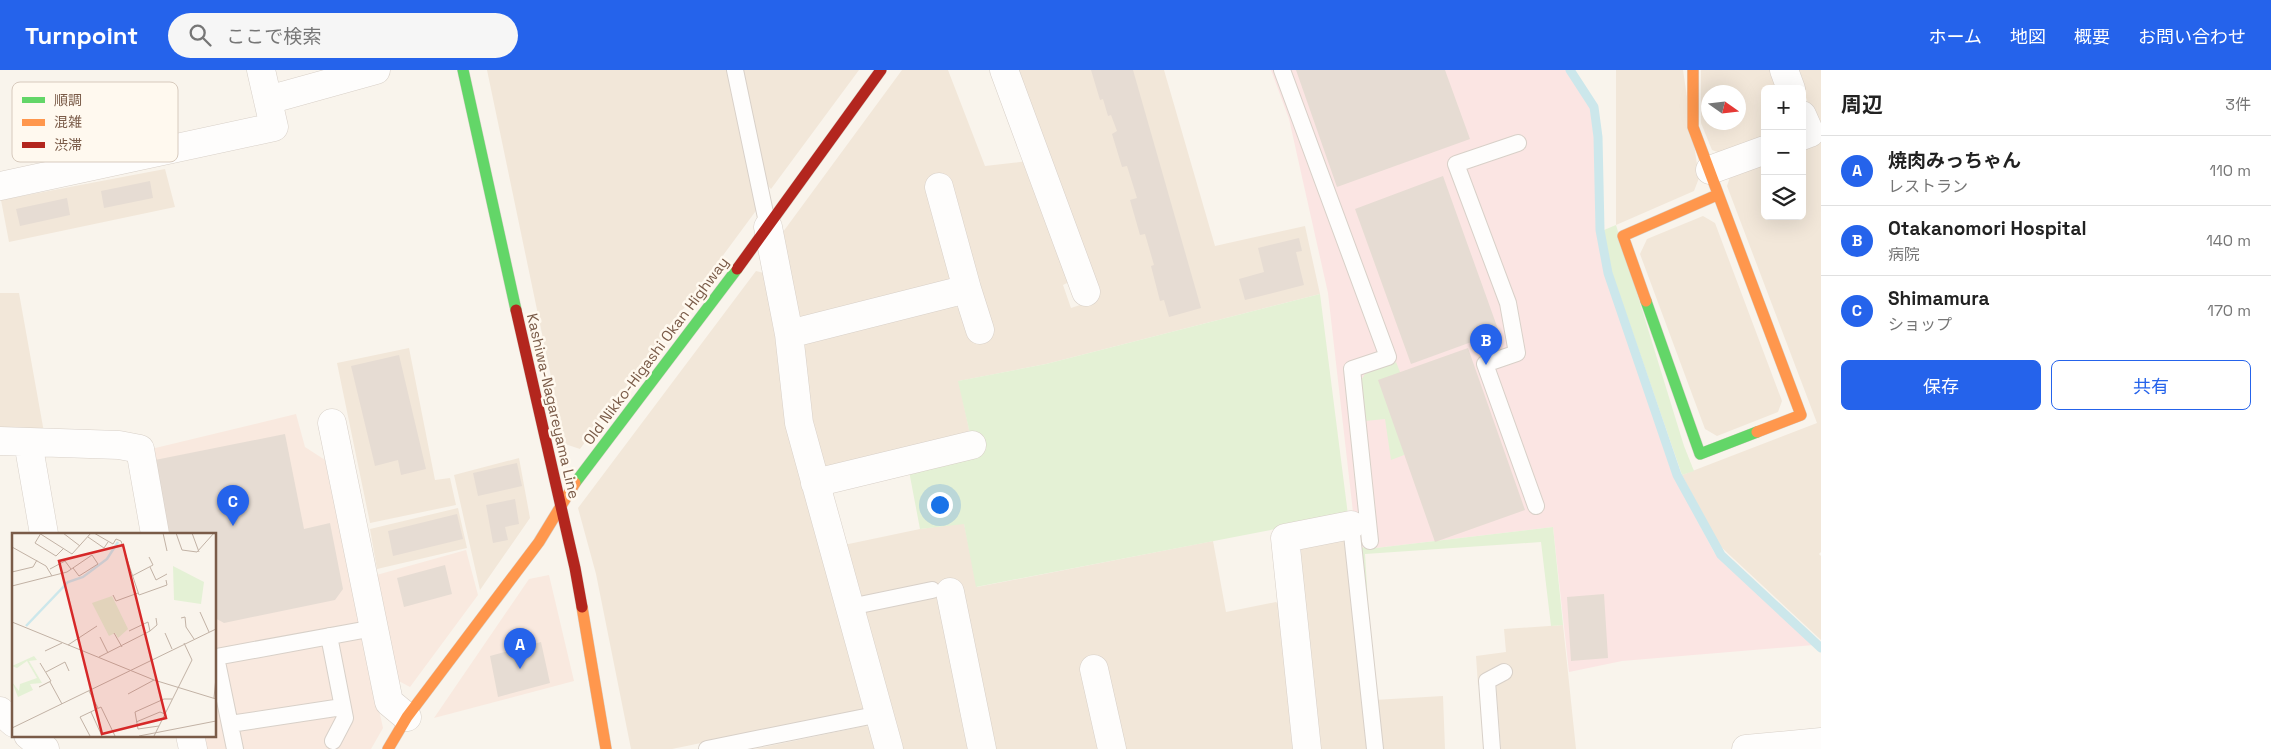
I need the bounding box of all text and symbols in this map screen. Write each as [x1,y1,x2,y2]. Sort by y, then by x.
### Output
search box [168,13,518,58]
text: Turnpoint [25,20,138,51]
icon: search [186,21,214,49]
text: ここで検索 [226,24,321,49]
text: ホーム [1929,25,1982,48]
text: 地図 [2010,25,2046,48]
text: 概要 [2074,25,2110,48]
text: お問い合わせ [2138,25,2246,48]
legend [12,82,178,162]
north arrow [1701,85,1746,130]
map controls [1761,85,1806,220]
button: + [1761,85,1806,130]
text: 順調 [54,91,82,109]
text: 周辺 [1841,91,1883,118]
text: 3件 [2225,94,2251,115]
text: 混雑 [54,113,82,131]
button: − [1761,130,1806,175]
text: 渋滞 [54,136,82,154]
text: 焼肉みっちゃん [1888,148,2021,173]
text: A [1852,160,1862,181]
text: 110 m [2209,160,2251,181]
button: layers [1761,175,1806,220]
text: レストラン [1888,176,1968,197]
text: Otakanomori Hospital [1888,216,2087,241]
text: B [1852,230,1862,251]
text: 140 m [2206,230,2251,251]
text: 病院 [1888,244,1920,265]
street label: Old Nikko-Higashi Okan Highway [579,253,733,448]
text: Shimamura [1888,286,1990,311]
text: C [1852,300,1862,321]
text: 170 m [2207,300,2251,321]
street label: Kashiwa-Nagareyama Line [523,311,584,501]
text: ショップ [1888,314,1952,335]
pin: B [1470,324,1502,365]
button: 保存 [1841,360,2041,410]
button: 共有 [2051,360,2251,410]
pin: C [217,485,249,526]
your location [927,492,953,518]
inset map [12,533,216,736]
pin: A [504,628,536,669]

